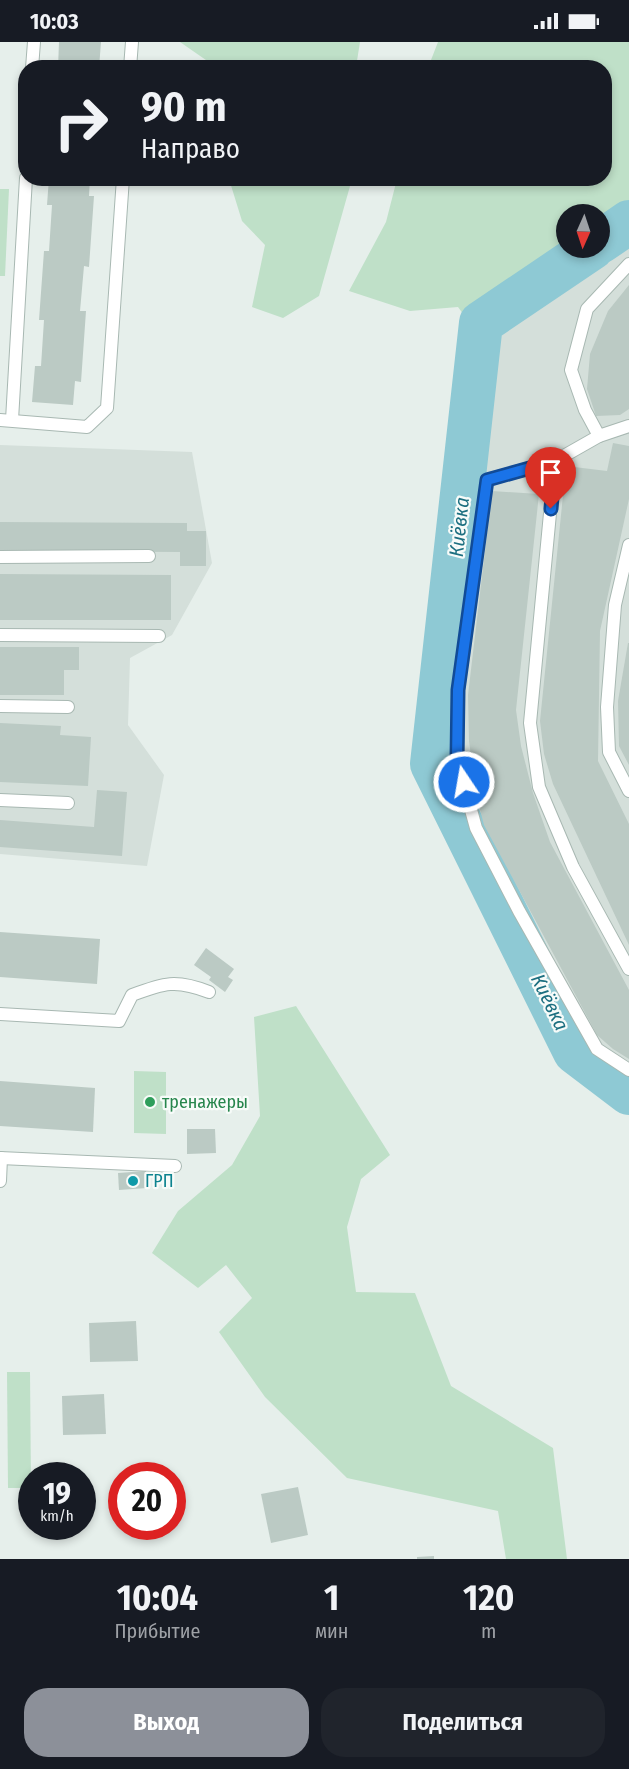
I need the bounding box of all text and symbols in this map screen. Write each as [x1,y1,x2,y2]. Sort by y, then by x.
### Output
text: 10:03 [30,8,79,35]
text: 90 m [141,82,226,132]
icon: right [42,84,120,162]
text: Направо [141,133,240,165]
north arrow [556,204,610,258]
map controls [556,204,610,258]
pin [525,447,576,509]
icon: arrive [534,456,567,489]
water label: Киёвка [444,496,474,558]
position arrow [432,750,496,814]
water label: Киёвка [526,970,574,1034]
place label: тренажеры [162,1091,248,1113]
marker: тренажеры [143,1095,157,1109]
place label: ГРП [145,1170,174,1192]
marker: ГРП [126,1174,140,1188]
speed limit sign: 20 [108,1462,186,1540]
text: 19 [43,1476,71,1512]
text: km/h [40,1507,74,1525]
text: 10:04 [117,1576,198,1620]
text: 1 [324,1576,339,1620]
text: 120 [463,1576,515,1620]
text: Прибытие [115,1619,200,1643]
text: мин [315,1619,348,1643]
text: m [481,1619,496,1643]
button: Выход [24,1688,309,1757]
button: Поделиться [321,1688,605,1757]

